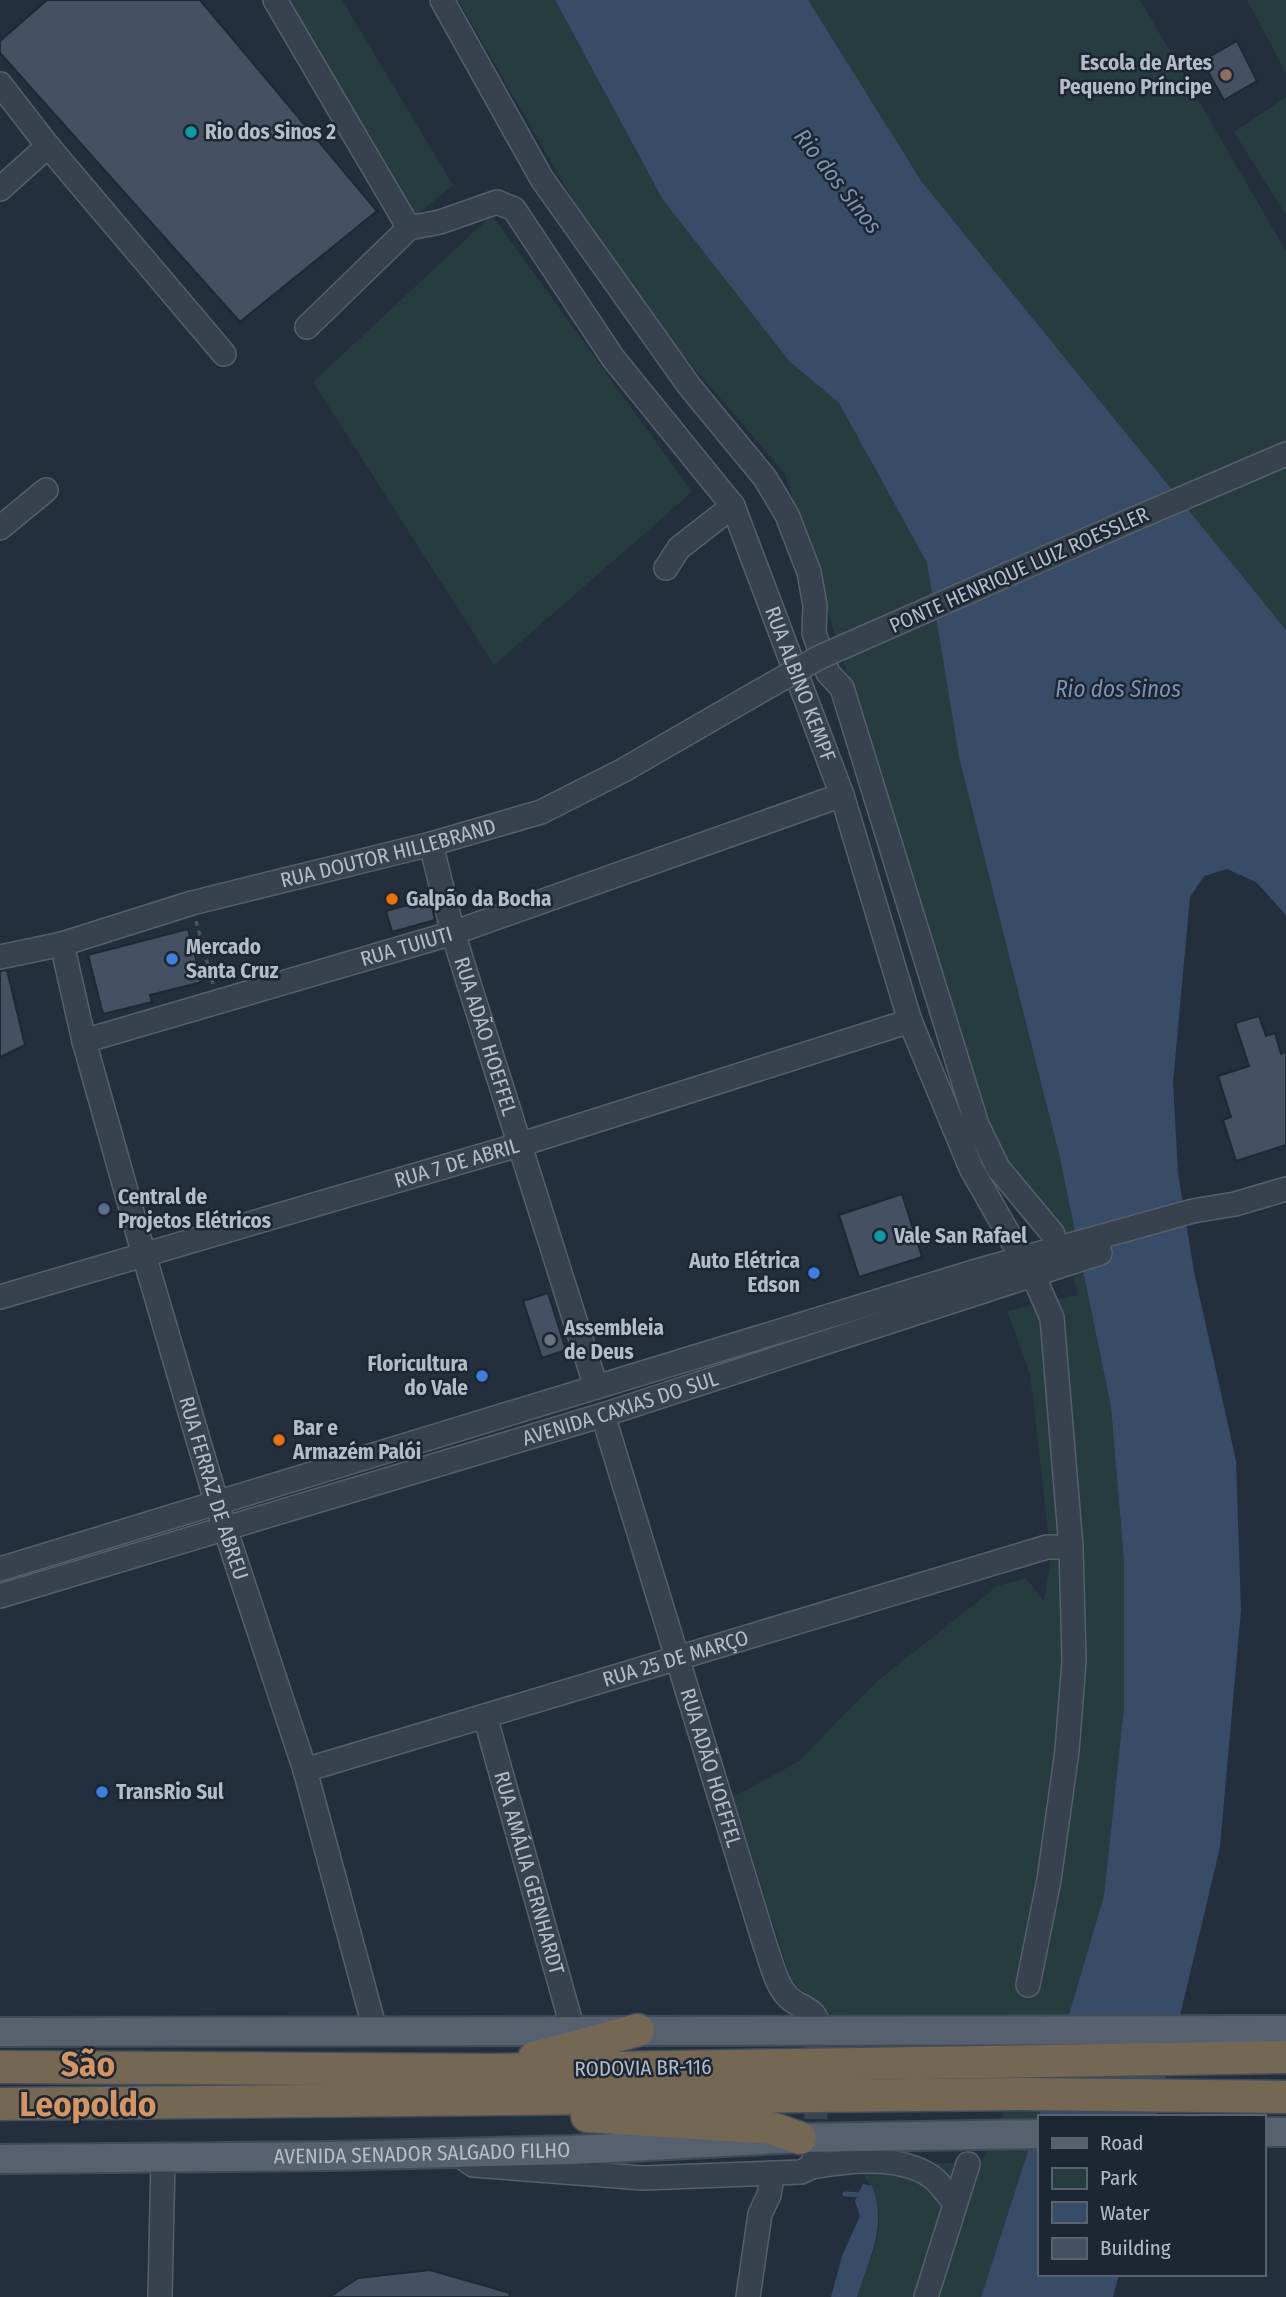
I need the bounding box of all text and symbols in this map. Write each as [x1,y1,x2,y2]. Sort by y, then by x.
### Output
place label: Escola de Artes Pequeno Príncipe [1059,50,1212,100]
marker: Escola de Artes Pequeno Príncipe [1218,67,1234,83]
place label: Rio dos Sinos 2 [205,119,336,145]
water label: Rio dos Sinos [788,123,888,239]
marker: Rio dos Sinos 2 [183,124,199,140]
street label: PONTE HENRIQUE LUIZ ROESSLER [885,501,1153,639]
street label: RUA ALBINO KEMPF [759,603,841,765]
water label: Rio dos Sinos [1055,675,1181,703]
street label: RUA DOUTOR HILLEBRAND [278,813,499,894]
place label: Galpão da Bocha [406,886,551,912]
marker: Galpão da Bocha [384,891,400,907]
street label: RUA TUIUTI [357,921,456,972]
place label: Mercado Santa Cruz [186,934,279,984]
marker: Mercado Santa Cruz [164,951,180,967]
street label: RUA ADÃO HOEFFEL [448,954,523,1119]
street label: RUA 7 DE ABRIL [391,1132,523,1194]
place label: Central de Projetos Elétricos [118,1184,271,1234]
marker: Central de Projetos Elétricos [96,1201,112,1217]
place label: Vale San Rafael [893,1223,1027,1249]
marker: Vale San Rafael [872,1228,888,1244]
place label: Auto Elétrica Edson [688,1248,800,1298]
marker: Auto Elétrica Edson [806,1265,822,1281]
place label: Assembleia de Deus [563,1315,664,1365]
marker: Assembleia de Deus [542,1332,558,1348]
place label: Floricultura do Vale [368,1351,468,1401]
street label: AVENIDA CAXIAS DO SUL [519,1365,722,1451]
marker: Floricultura do Vale [474,1368,490,1384]
street label: RUA FERRAZ DE ABREU [173,1393,254,1583]
place label: Bar e Armazém Palói [292,1415,421,1465]
marker: Bar e Armazém Palói [271,1432,287,1448]
street label: RUA 25 DE MARÇO [600,1624,752,1693]
street label: RUA ADÃO HOEFFEL [674,1685,748,1851]
street label: RUA AMÁLIA GERNHARDT [488,1768,570,1978]
place label: TransRio Sul [116,1779,224,1805]
marker: TransRio Sul [94,1784,110,1800]
district label: São Leopoldo [20,2043,156,2125]
street label: RODOVIA BR-116 [574,2054,712,2082]
legend [1038,2115,1265,2276]
text: Road [1100,2130,1144,2156]
street label: AVENIDA SENADOR SALGADO FILHO [274,2137,571,2170]
text: Park [1100,2165,1138,2191]
text: Water [1100,2200,1150,2226]
text: Building [1100,2235,1171,2261]

